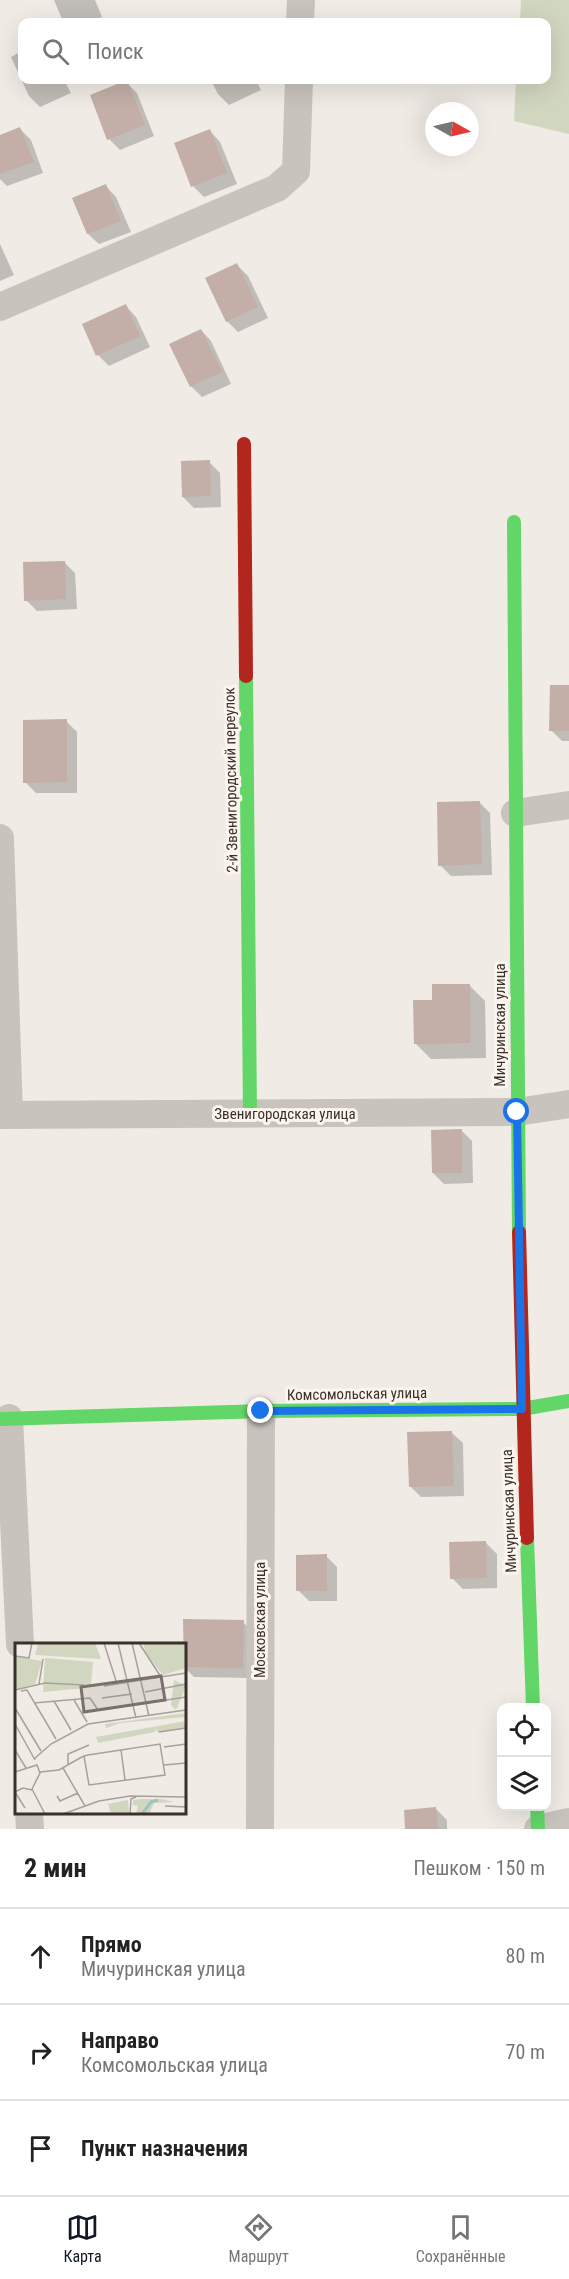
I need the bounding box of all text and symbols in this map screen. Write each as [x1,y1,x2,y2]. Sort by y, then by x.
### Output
search box [18,18,551,84]
icon: search [39,35,72,68]
text: Поиск [87,39,144,64]
north arrow [425,102,479,156]
street label: 2-й Звенигородский переулок [220,687,242,873]
street label: Мичуринская улица [491,963,509,1087]
route start [503,1098,529,1124]
street label: Звенигородская улица [214,1105,356,1123]
street label: Комсомольская улица [287,1384,427,1404]
route end [247,1397,273,1423]
street label: Мичуринская улица [498,1449,520,1573]
street label: Московская улица [251,1562,269,1678]
inset map [15,1643,186,1814]
map controls [497,1703,551,1811]
button: locate [497,1703,551,1757]
button: layers [497,1757,551,1811]
text: 2 мин [24,1853,86,1883]
text: Пешком · 150 m [413,1856,545,1880]
text: Прямо [81,1932,142,1957]
icon: ahead [24,1940,57,1973]
text: 80 m [506,1944,545,1968]
text: Мичуринская улица [81,1957,246,1981]
text: Направо [81,2028,159,2053]
icon: right [24,2036,57,2069]
text: 70 m [506,2040,545,2064]
text: Комсомольская улица [81,2053,268,2077]
icon: arrive [24,2132,57,2165]
text: Пункт назначения [81,2136,248,2161]
tab: Карта [63,2211,102,2266]
tab: Маршрут [229,2211,289,2266]
tab: Сохранённые [416,2211,506,2266]

